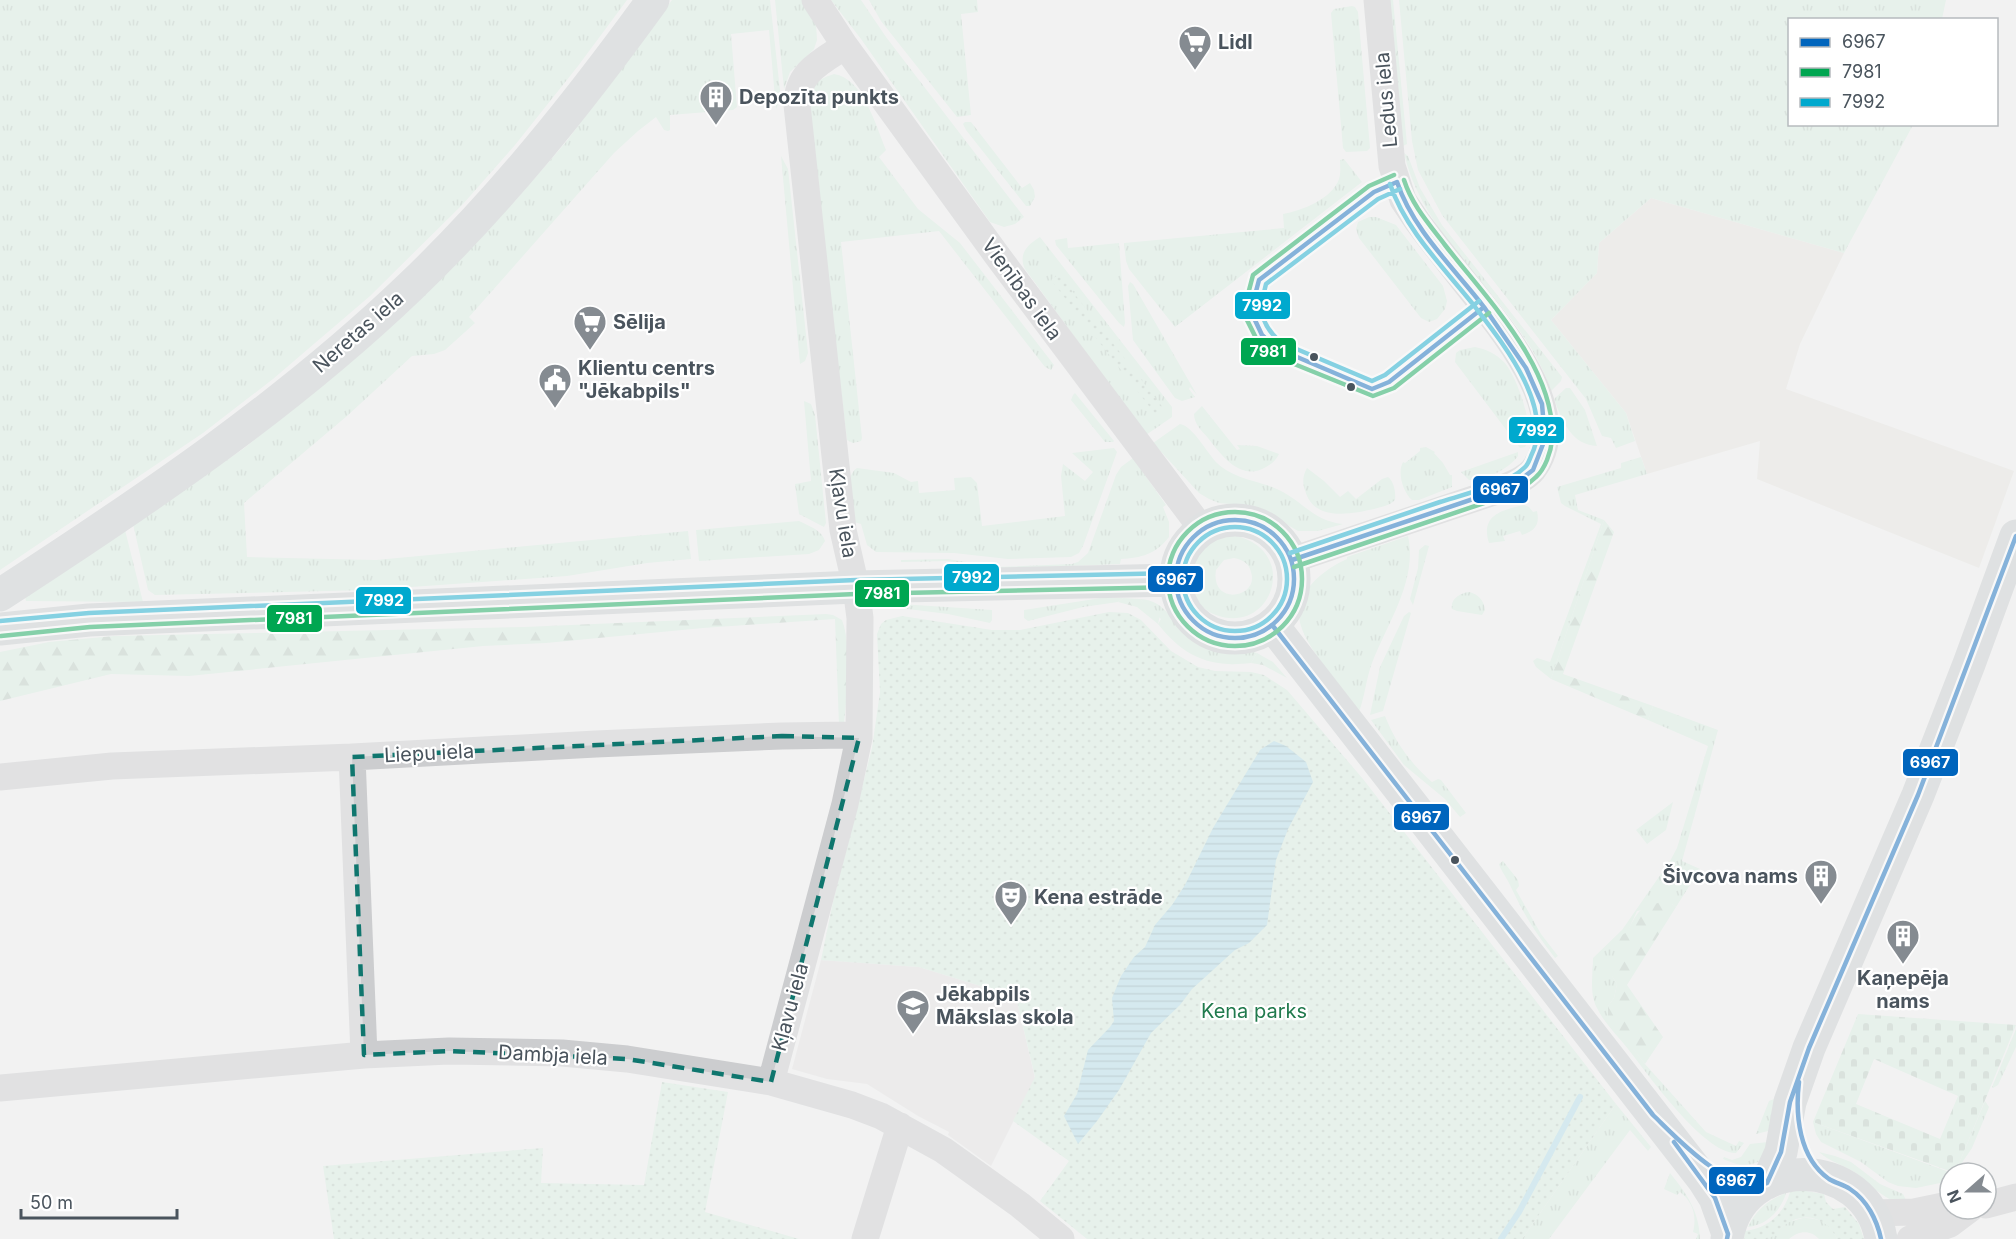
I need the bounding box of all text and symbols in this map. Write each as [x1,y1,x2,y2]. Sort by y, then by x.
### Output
legend [1788,18,1998,126]
supermarket icon: Lidl [1177,24,1213,71]
place label: Lidl [1218,30,1253,54]
text: 6967 [1842,31,1886,52]
street label: Ledus iela [1370,51,1402,149]
text: 7981 [1842,61,1882,82]
building icon: Depozīta punkts [698,79,734,126]
place label: Depozīta punkts [739,85,899,109]
text: 7992 [1842,91,1885,112]
street label: Vienības iela [977,233,1067,345]
street label: Neretas iela [308,286,408,378]
line badge: 7992 [1234,291,1291,320]
text: 7992 [1242,295,1282,315]
supermarket icon: Sēlija [572,304,608,351]
place label: Sēlija [613,310,666,334]
line badge: 7981 [1240,337,1297,366]
text: 7981 [1250,341,1286,361]
unlabelled marker [1308,351,1320,363]
place label: Klientu centrs "Jēkabpils" [578,356,715,403]
public building icon: Klientu centrs "Jēkabpils" [537,362,573,409]
unlabelled marker [1345,381,1357,393]
line badge: 7992 [1508,416,1565,444]
text: 7992 [1517,420,1557,440]
street label: Kļavu iela [824,466,862,560]
line badge: 6967 [1472,475,1529,504]
text: 6967 [1480,479,1520,499]
line badge: 7992 [943,563,1000,592]
line badge: 6967 [1147,565,1204,593]
text: 7992 [952,567,992,587]
text: 6967 [1156,569,1196,589]
line badge: 7981 [854,579,910,608]
text: 7981 [864,583,900,603]
line badge: 7992 [355,586,412,615]
text: 7992 [364,590,404,610]
line badge: 7981 [266,604,323,633]
text: 7981 [276,608,312,628]
street label: Liepu iela [383,739,475,767]
line badge: 6967 [1902,748,1959,777]
text: 6967 [1910,752,1950,772]
line badge: 6967 [1393,803,1450,831]
text: 6967 [1401,807,1441,827]
unlabelled marker [1449,854,1461,866]
building icon: Šivcova nams [1803,858,1839,905]
place label: Šivcova nams [1663,864,1798,888]
theatre icon: Kena estrāde [993,879,1029,926]
place label: Kena estrāde [1034,885,1163,909]
building icon: Kaņepēja nams [1885,918,1921,965]
street label: Kļavu iela [767,960,813,1054]
place label: Kaņepēja nams [1857,966,1949,1013]
place label: Jēkabpils Mākslas skola [936,982,1074,1029]
school or university icon: Jēkabpils Mākslas skola [895,988,931,1035]
park label: Kena parks [1201,999,1307,1023]
street label: Dambja iela [498,1040,608,1070]
north arrow [1938,1161,1998,1221]
line badge: 6967 [1708,1166,1765,1195]
text: 6967 [1716,1170,1756,1190]
scale bar [21,1182,177,1220]
text: N [1942,1187,1966,1206]
text: 50 m [30,1192,73,1213]

